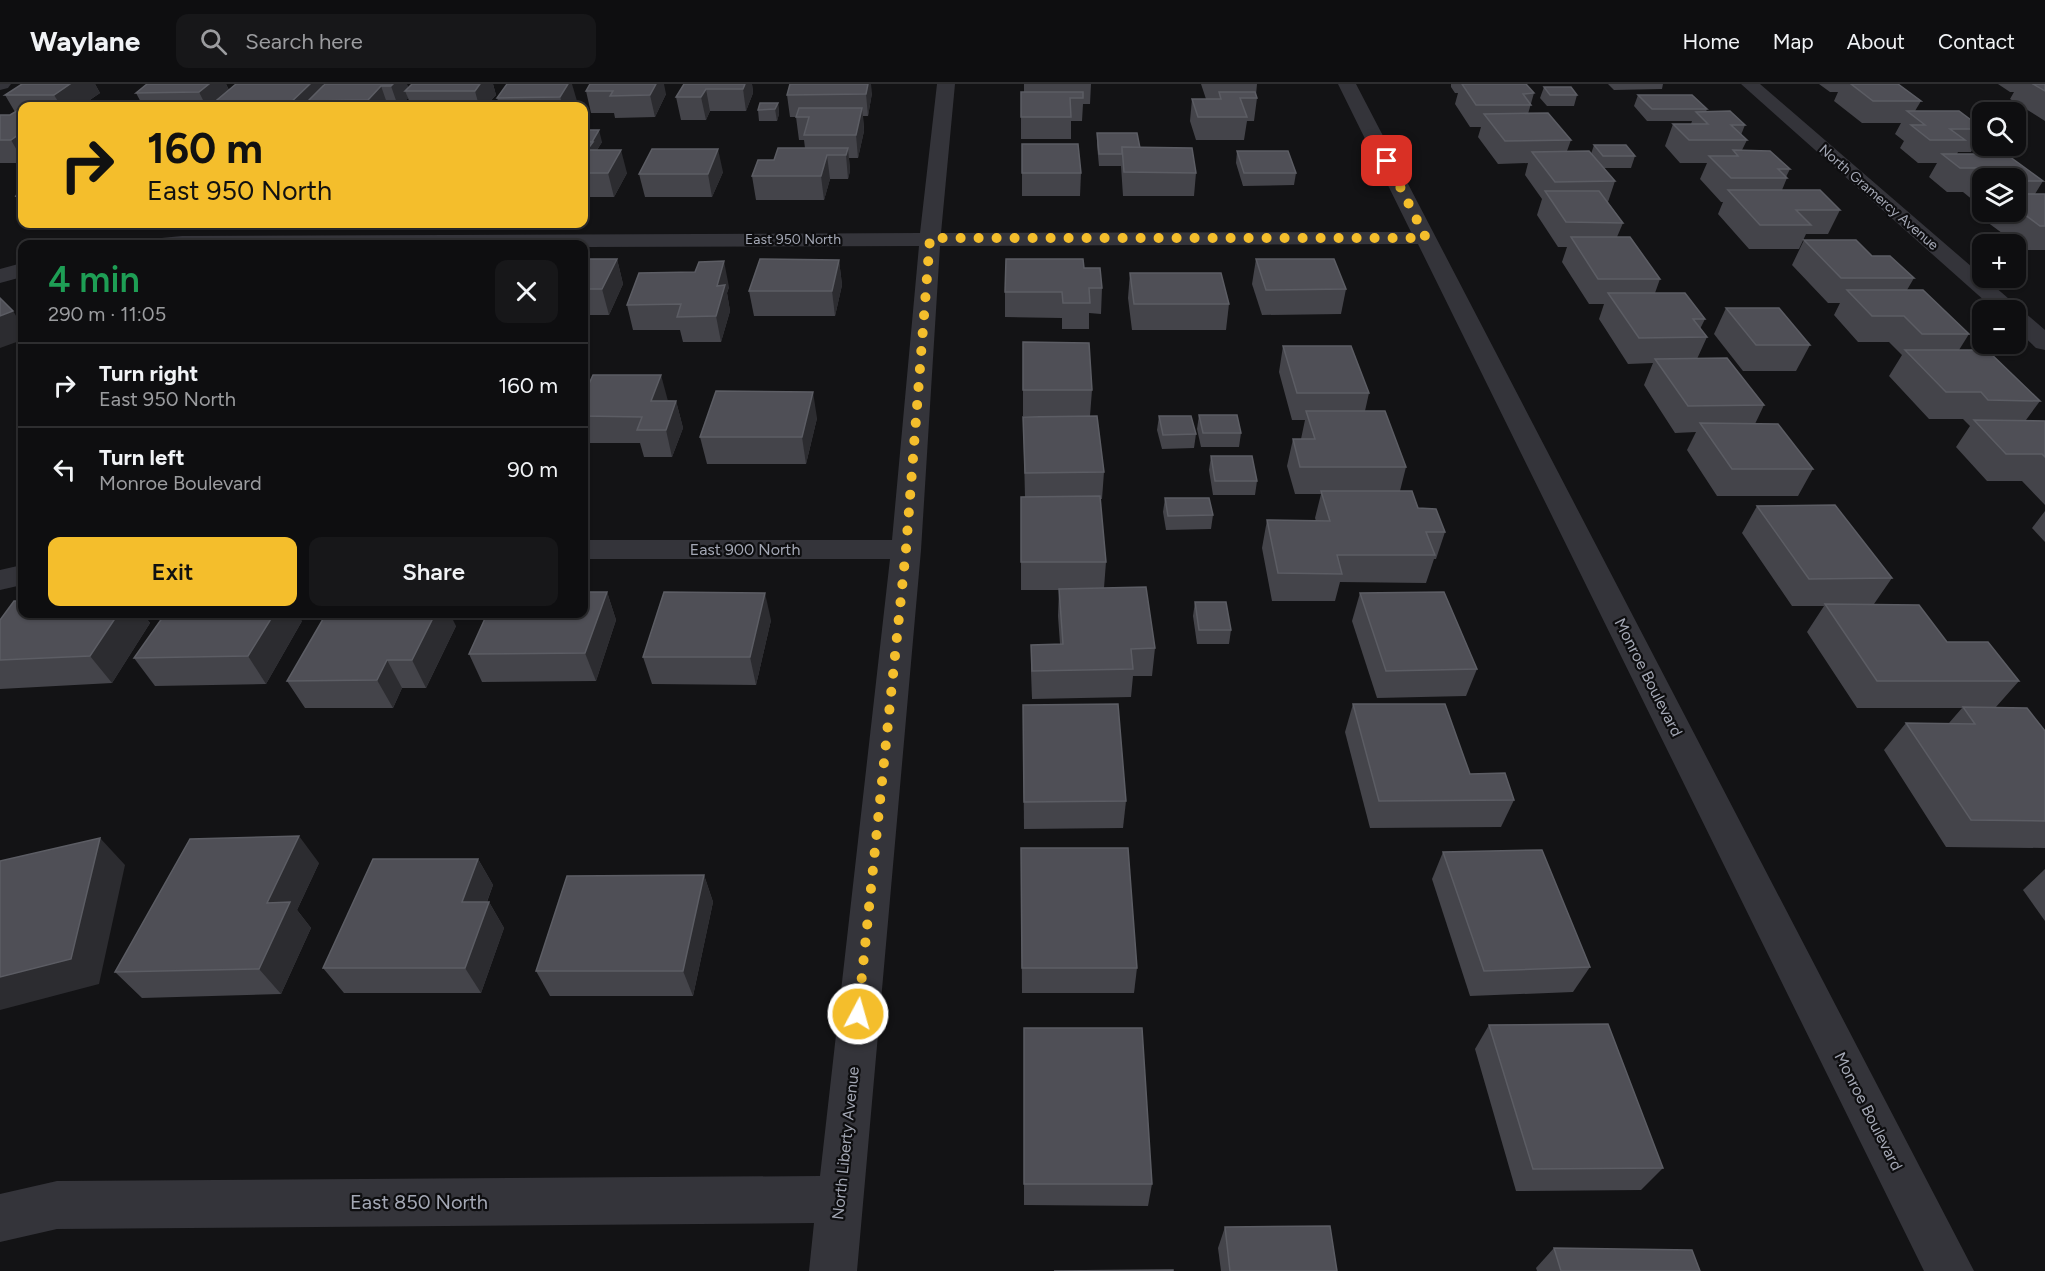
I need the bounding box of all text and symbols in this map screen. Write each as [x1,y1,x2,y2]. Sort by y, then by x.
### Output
search box [176,14,596,68]
text: Waylane [30,24,140,58]
icon: search [197,25,230,58]
text: Search here [245,28,363,55]
text: Home [1683,29,1740,54]
text: Map [1773,29,1814,54]
text: About [1847,29,1905,54]
text: Contact [1938,29,2015,54]
map controls [1972,102,2026,354]
button: search [1972,102,2026,156]
text: 160 m [147,123,263,174]
icon: right [48,126,126,204]
pin [1361,135,1412,186]
street label: North Gramercy Avenue [1816,141,1942,254]
icon: arrive [1370,144,1403,177]
button: layers [1972,168,2026,222]
text: East 950 North [147,174,332,207]
street label: East 950 North [745,231,841,248]
button: + [1972,234,2026,288]
text: 4 min [48,258,140,301]
button: close [495,260,558,323]
button: − [1972,300,2026,354]
text: 290 m · 11:05 [48,302,166,326]
text: Turn right [99,360,198,387]
icon: right [48,369,81,402]
text: 160 m [498,372,558,399]
text: East 950 North [99,387,236,411]
text: Turn left [99,444,185,471]
icon: left [48,453,81,486]
text: 90 m [507,456,558,483]
text: Monroe Boulevard [99,471,262,495]
button: Exit [48,537,297,606]
button: Share [309,537,558,606]
street label: East 900 North [690,540,800,559]
street label: Monroe Boulevard [1611,615,1687,740]
position arrow [826,982,890,1046]
street label: Monroe Boulevard [1831,1049,1907,1174]
street label: North Liberty Avenue [828,1065,863,1221]
street label: East 850 North [350,1190,488,1214]

